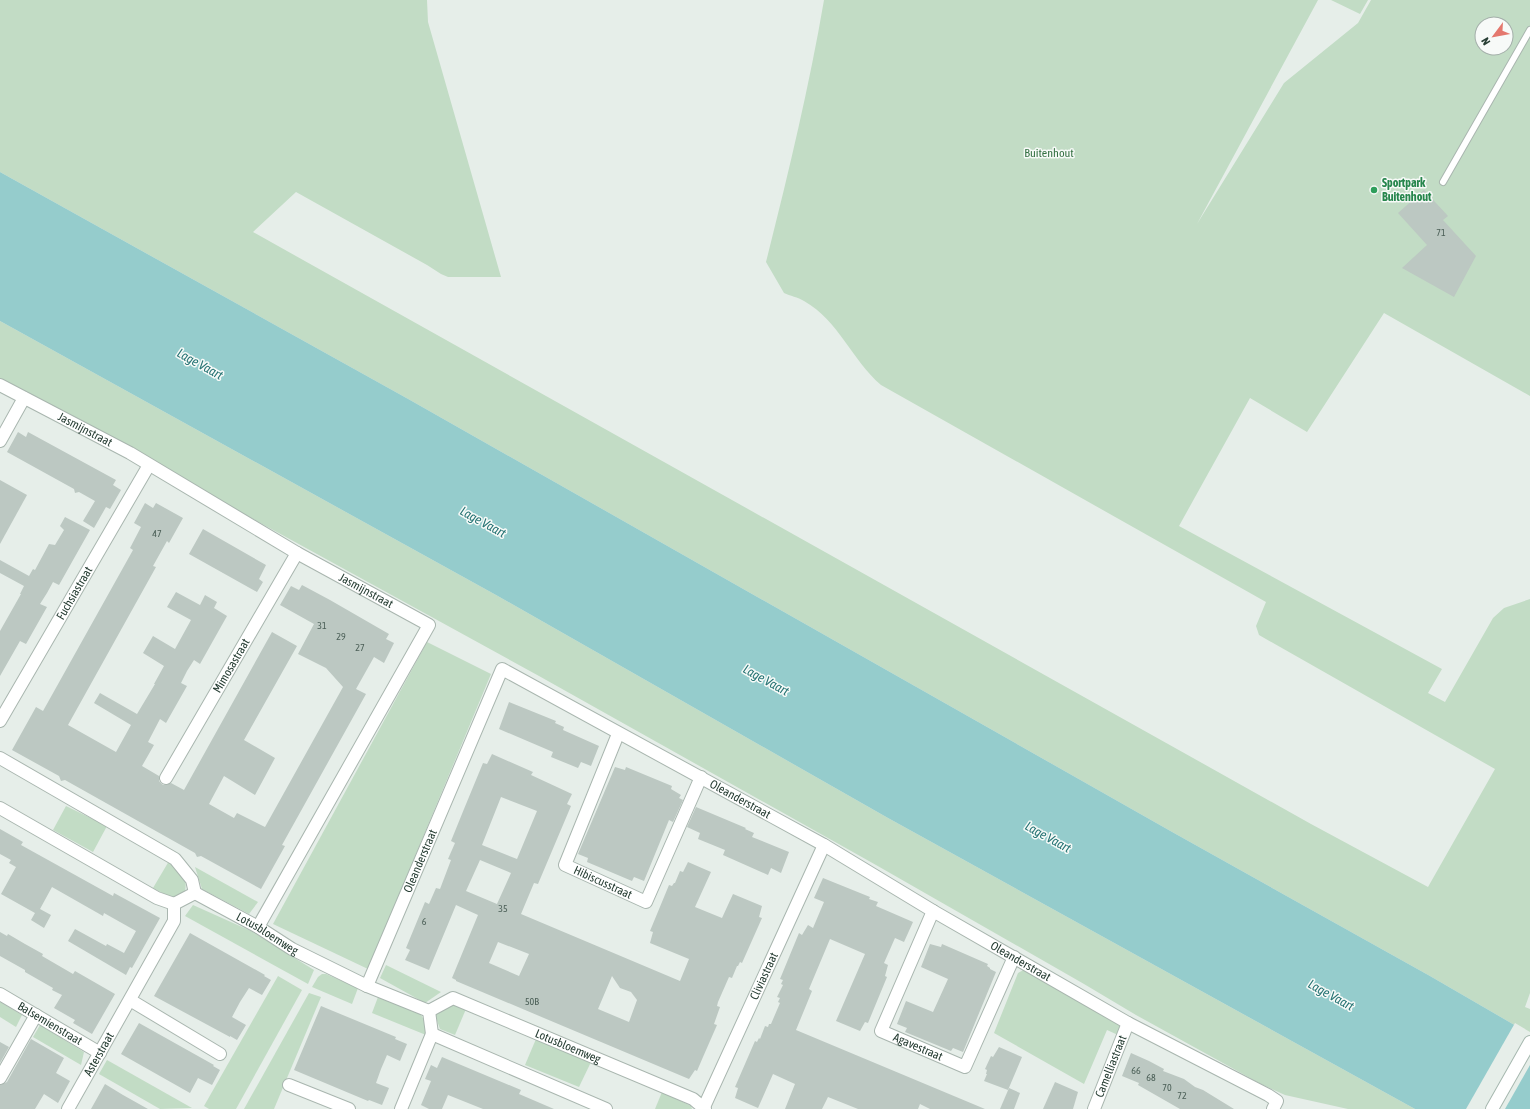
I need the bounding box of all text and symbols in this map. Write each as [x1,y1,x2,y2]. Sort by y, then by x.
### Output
north arrow [1474,16,1514,56]
text: N [1479,35,1492,47]
park label: Buitenhout [1024,146,1074,160]
place label: Sportpark Buitenhout [1382,176,1432,204]
marker: Sportpark Buitenhout [1369,185,1379,195]
house number: 71 [1436,227,1446,238]
water label: Lage Vaart [174,345,226,383]
street label: Jasmijnstraat [56,410,115,450]
water label: Lage Vaart [457,503,509,541]
house number: 47 [152,528,162,539]
street label: Fuchsiastraat [54,564,96,622]
street label: Jasmijnstraat [337,570,396,611]
house number: 31 [317,620,327,631]
house number: 29 [336,631,346,642]
street label: Mimosastraat [210,635,253,695]
house number: 27 [355,642,365,653]
water label: Lage Vaart [740,661,792,699]
street label: Oleanderstraat [707,777,774,822]
water label: Lage Vaart [1022,818,1074,856]
street label: Oleanderstraat [401,827,440,895]
street label: Hibiscusstraat [572,863,635,902]
house number: 35 [498,903,508,914]
street label: Lotusbloemweg [234,910,301,958]
house number: 6 [422,916,427,927]
street label: Oleanderstraat [988,938,1054,984]
street label: Cliviastraat [747,950,781,1002]
water label: Lage Vaart [1305,976,1357,1014]
house number: 50B [525,996,539,1007]
street label: Balsemienstraat [15,999,85,1048]
street label: Lotusbloemweg [533,1026,604,1067]
street label: Asterstraat [81,1029,117,1079]
street label: Agavestraat [891,1030,945,1064]
street label: Camelliastraat [1092,1033,1130,1099]
house number: 66 [1131,1065,1141,1076]
house number: 68 [1146,1072,1156,1083]
house number: 70 [1162,1082,1172,1093]
house number: 72 [1177,1090,1187,1101]

